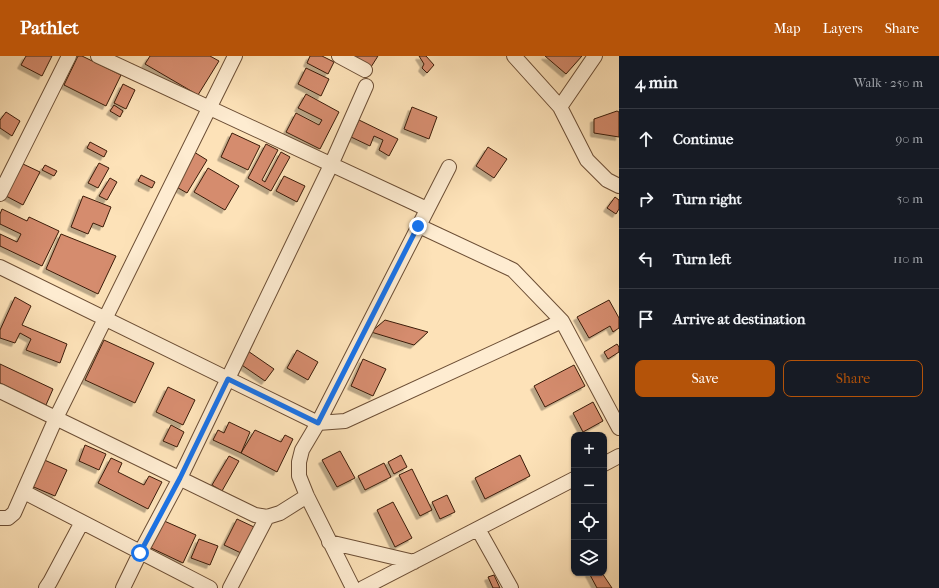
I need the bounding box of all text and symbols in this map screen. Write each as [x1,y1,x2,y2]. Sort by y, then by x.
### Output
text: Pathlet [20,17,79,39]
text: Map [774,20,801,37]
text: Layers [823,20,863,37]
text: Share [885,20,919,37]
text: 4 min [635,72,678,92]
text: Walk · 250 m [854,75,923,90]
icon: ahead [635,128,657,150]
text: Continue [673,130,733,148]
text: 90 m [895,131,923,146]
icon: right [635,188,657,210]
text: Turn right [673,190,742,208]
text: 50 m [897,191,923,206]
route end [409,217,427,235]
icon: left [635,248,657,270]
text: Turn left [673,250,731,268]
text: 110 m [893,251,923,266]
icon: arrive [635,308,657,330]
text: Arrive at destination [673,310,805,328]
button: Save [635,360,775,397]
button: Share [783,360,923,397]
map controls [571,432,607,576]
button: + [571,432,607,468]
button: − [571,468,607,504]
button: locate [571,504,607,540]
button: layers [571,540,607,576]
route start [131,544,149,562]

